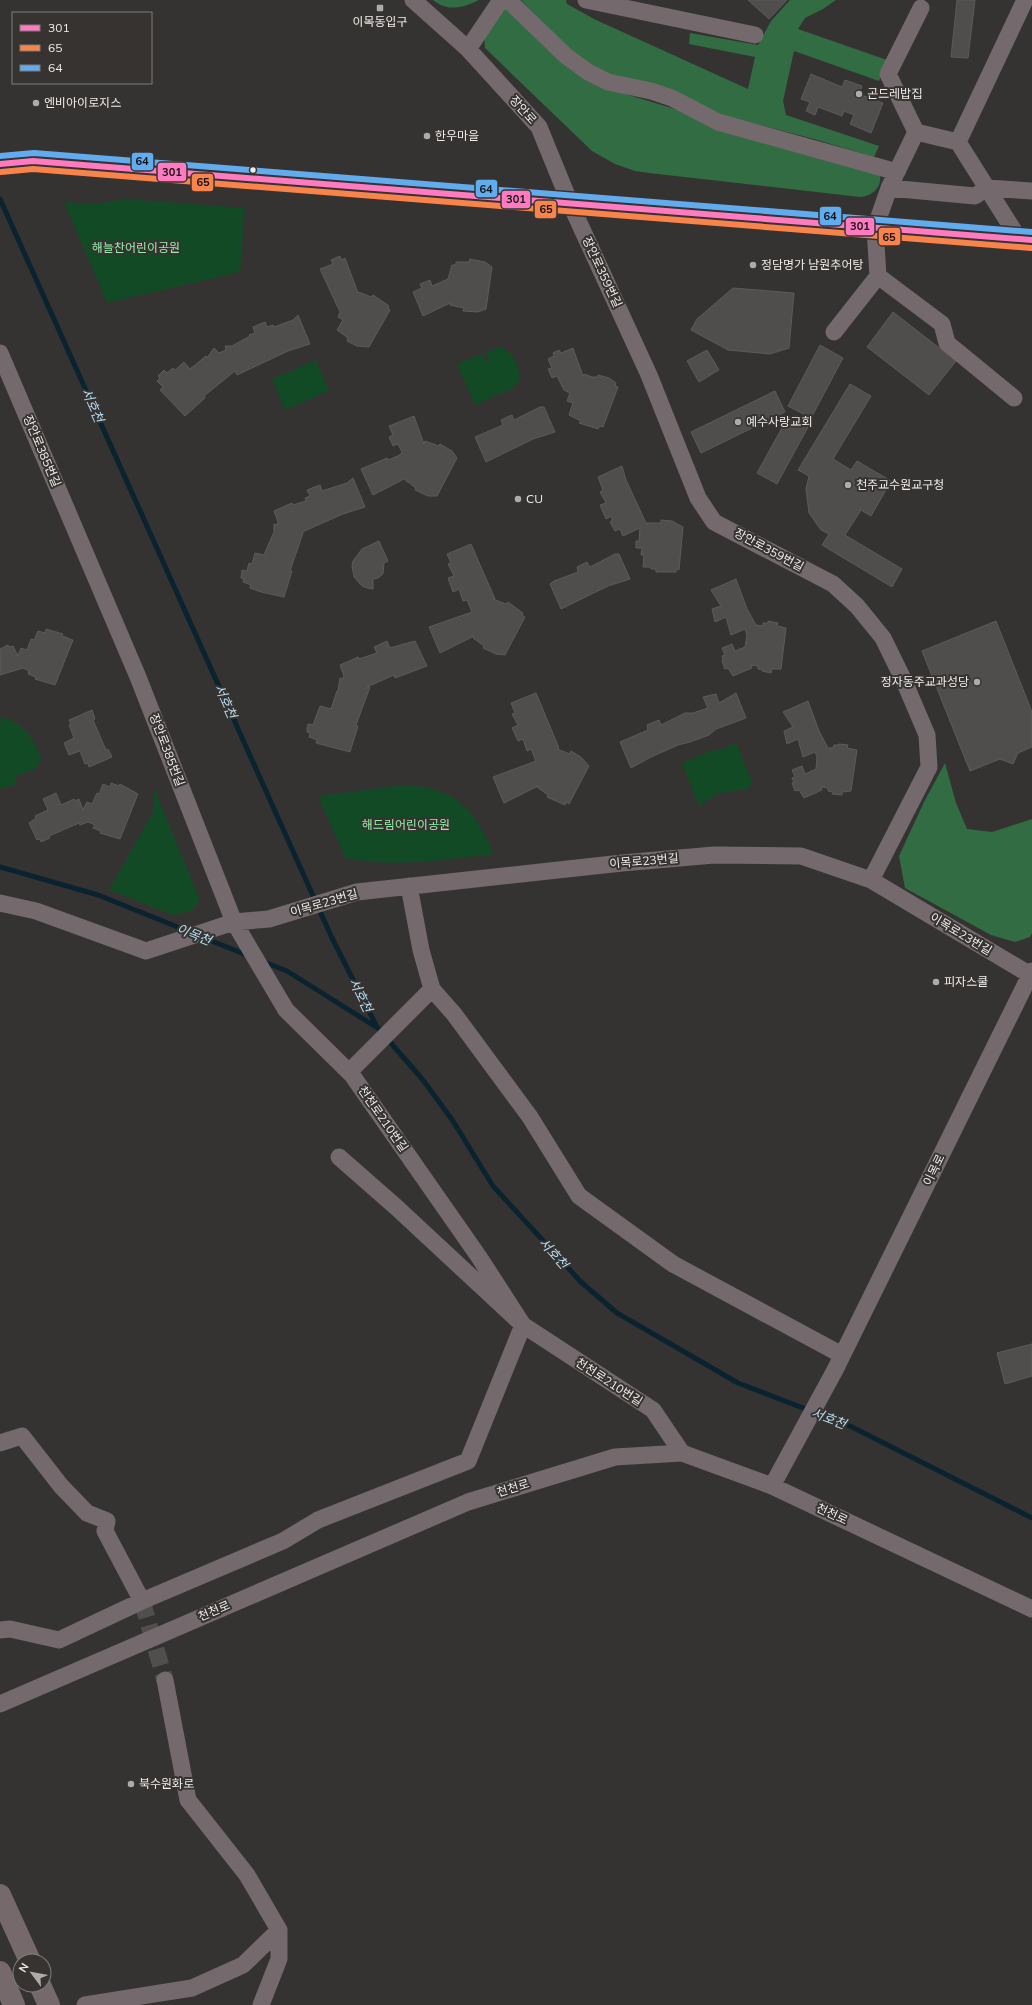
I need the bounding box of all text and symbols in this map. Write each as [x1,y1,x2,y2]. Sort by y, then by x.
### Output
marker: 이목동입구 [375,3,385,13]
legend [12,12,152,84]
place label: 이목동입구 [352,14,408,29]
text: 301 [48,20,70,35]
text: 65 [48,40,62,55]
text: 64 [48,60,62,75]
place label: 곤드레밥집 [867,86,922,101]
marker: 곤드레밥집 [854,89,864,99]
street label: 장안로 [507,92,540,127]
place label: 엔비아이로지스 [44,95,121,110]
marker: 엔비아이로지스 [31,98,41,108]
place label: 한우마을 [435,128,479,143]
marker: 한우마을 [422,131,432,141]
line badge: 64 [131,152,154,171]
text: 64 [135,154,149,168]
line badge: 301 [157,162,187,182]
text: 301 [162,165,182,179]
unlabelled marker [248,165,258,175]
line badge: 65 [191,173,214,192]
text: 65 [196,175,210,189]
line badge: 64 [475,179,498,198]
text: 64 [479,182,493,196]
line badge: 301 [501,190,531,209]
text: 301 [506,192,526,206]
line badge: 65 [534,200,557,219]
text: 65 [539,202,553,216]
line badge: 64 [819,206,842,226]
text: 64 [823,209,837,223]
line badge: 301 [845,217,875,236]
text: 301 [850,219,870,233]
line badge: 65 [878,227,901,246]
text: 65 [882,230,896,244]
street label: 장안로359번길 [579,234,625,310]
park label: 해늘찬어린이공원 [92,240,180,255]
place label: 정담명가 남원추어탕 [761,257,864,272]
marker: 정담명가 남원추어탕 [748,260,758,270]
water label: 서호천 [78,385,108,426]
street label: 장안로385번길 [21,413,64,489]
place label: 예수사랑교회 [746,414,812,429]
marker: 예수사랑교회 [733,417,743,427]
place label: 천주교수원교구청 [856,477,944,492]
marker: 천주교수원교구청 [843,480,853,490]
place label: CU [526,491,543,506]
marker: CU [513,494,523,504]
street label: 장안로359번길 [732,525,807,574]
place label: 정자동주교과성당 [881,674,969,689]
marker: 정자동주교과성당 [972,677,982,687]
water label: 서호천 [211,681,241,722]
street label: 장안로385번길 [147,711,188,788]
park label: 해드림어린이공원 [362,817,450,832]
street label: 이목로23번길 [609,850,679,871]
street label: 이목로23번길 [288,886,359,919]
street label: 이목로23번길 [928,909,995,958]
water label: 이목천 [174,920,215,949]
place label: 피자스쿨 [944,974,988,989]
water label: 서호천 [346,975,377,1016]
marker: 피자스쿨 [931,977,941,987]
street label: 천천로210번길 [355,1083,412,1154]
street label: 이목로 [920,1152,948,1188]
water label: 서호천 [536,1234,573,1272]
street label: 천천로210번길 [573,1354,646,1409]
water label: 서호천 [809,1404,850,1432]
street label: 천천로 [495,1476,531,1500]
street label: 천천로 [814,1500,850,1527]
street label: 천천로 [196,1597,232,1624]
place label: 북수원화로 [139,1776,194,1791]
marker: 북수원화로 [126,1779,136,1789]
north arrow [12,1953,52,1993]
text: N [15,1960,32,1975]

